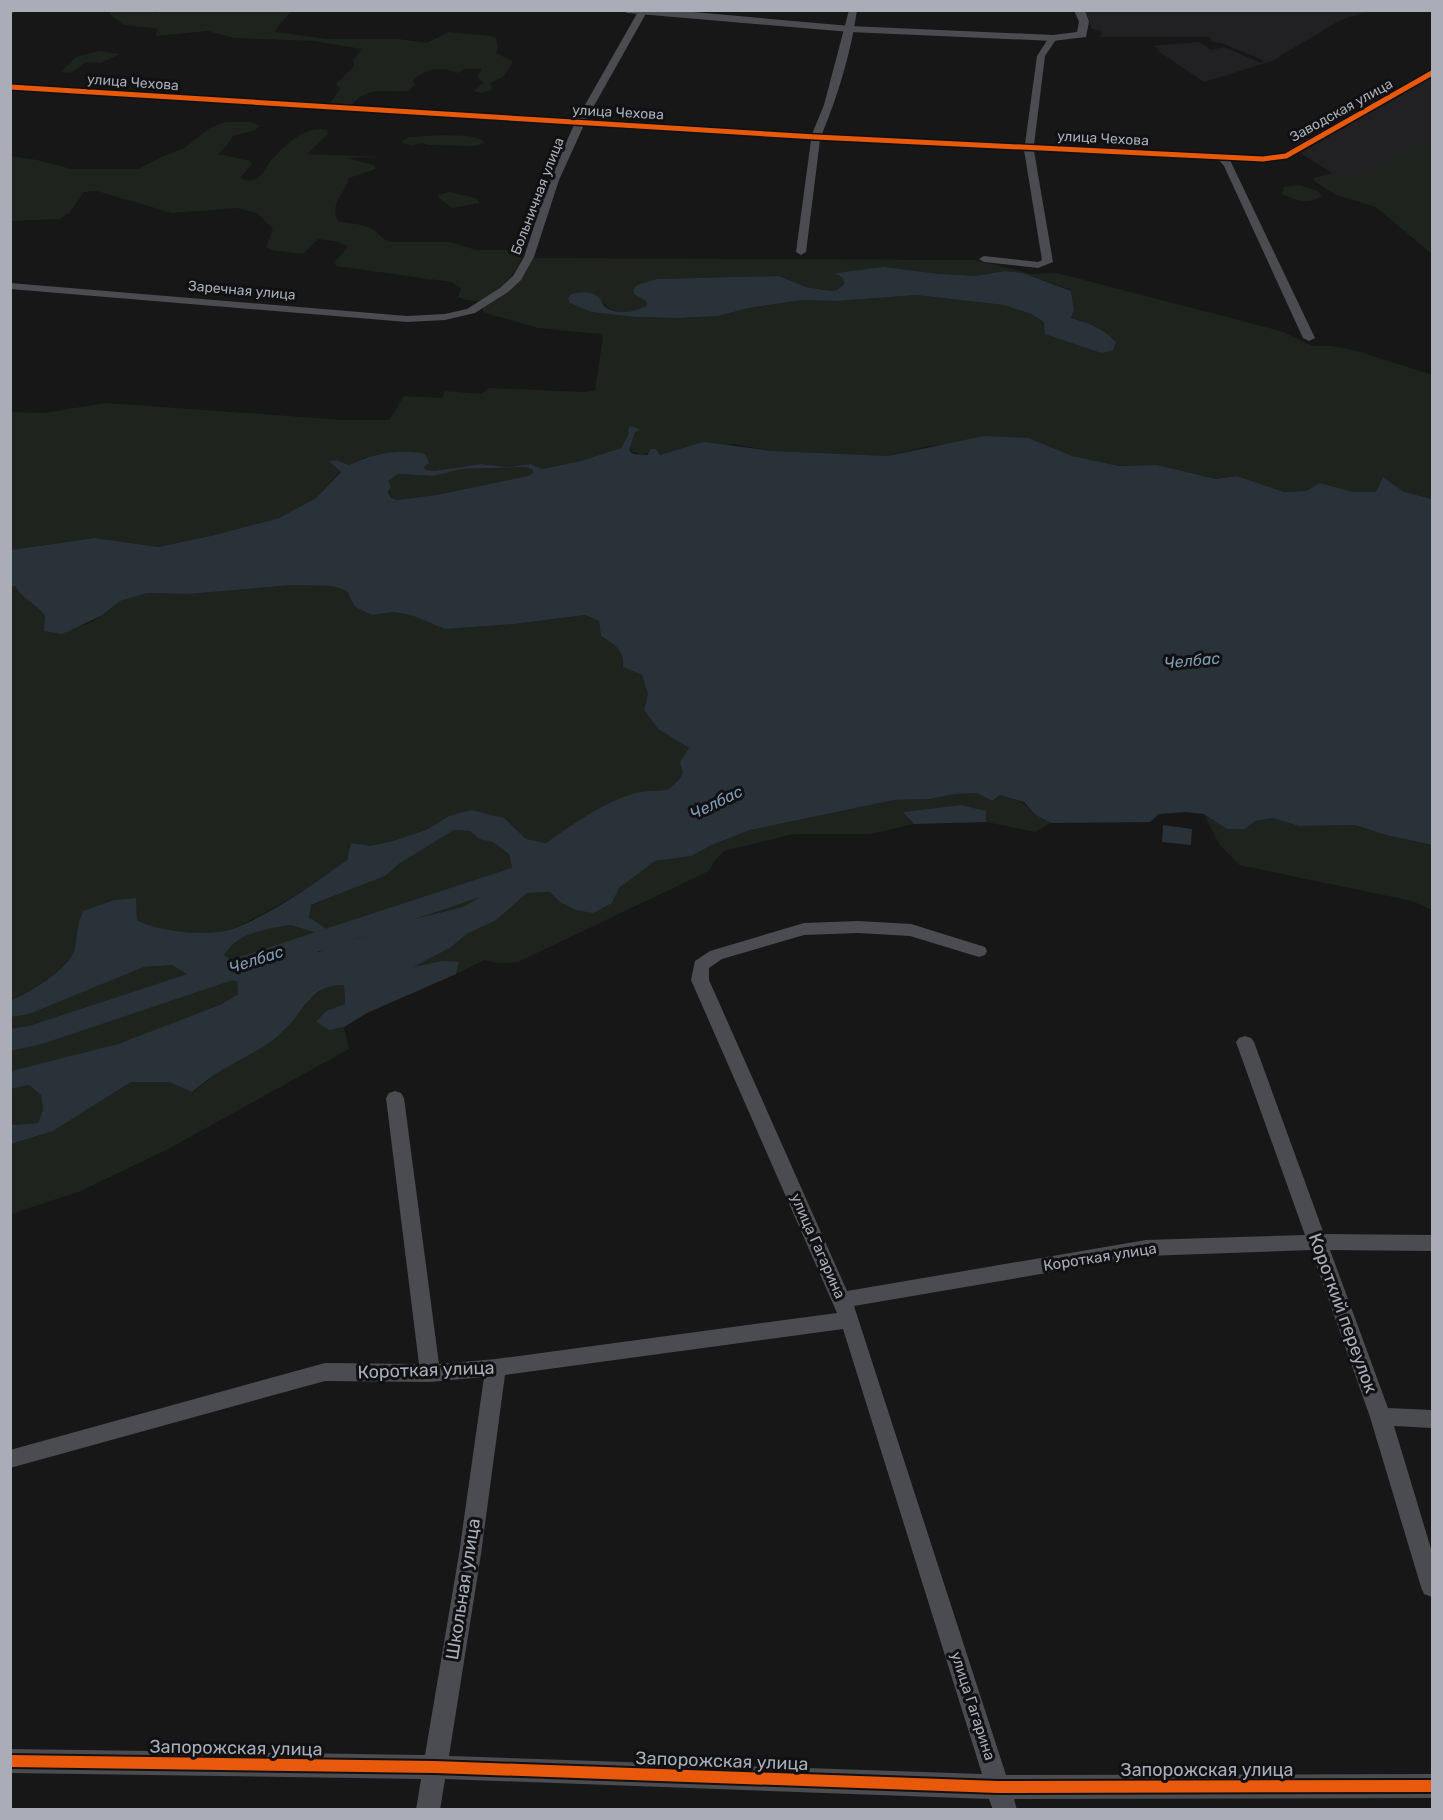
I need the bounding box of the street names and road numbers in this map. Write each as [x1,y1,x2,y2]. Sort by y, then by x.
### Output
street label: улица Чехова [87,71,179,94]
street label: Заводская улица [1287,75,1396,146]
street label: улица Чехова [572,102,664,123]
street label: улица Чехова [1057,128,1149,149]
street label: Больничная улица [507,135,568,257]
street label: Заречная улица [187,277,296,304]
street label: улица Гагарина [787,1191,849,1301]
street label: Короткий переулок [1304,1230,1382,1396]
street label: Короткая улица [1042,1239,1158,1275]
street label: Короткая улица [357,1357,495,1383]
street label: Школьная улица [441,1517,485,1661]
street label: улица Гагарина [947,1649,999,1763]
street label: Запорожская улица [149,1735,323,1761]
street label: Запорожская улица [635,1747,809,1775]
street label: Запорожская улица [1120,1759,1294,1781]

